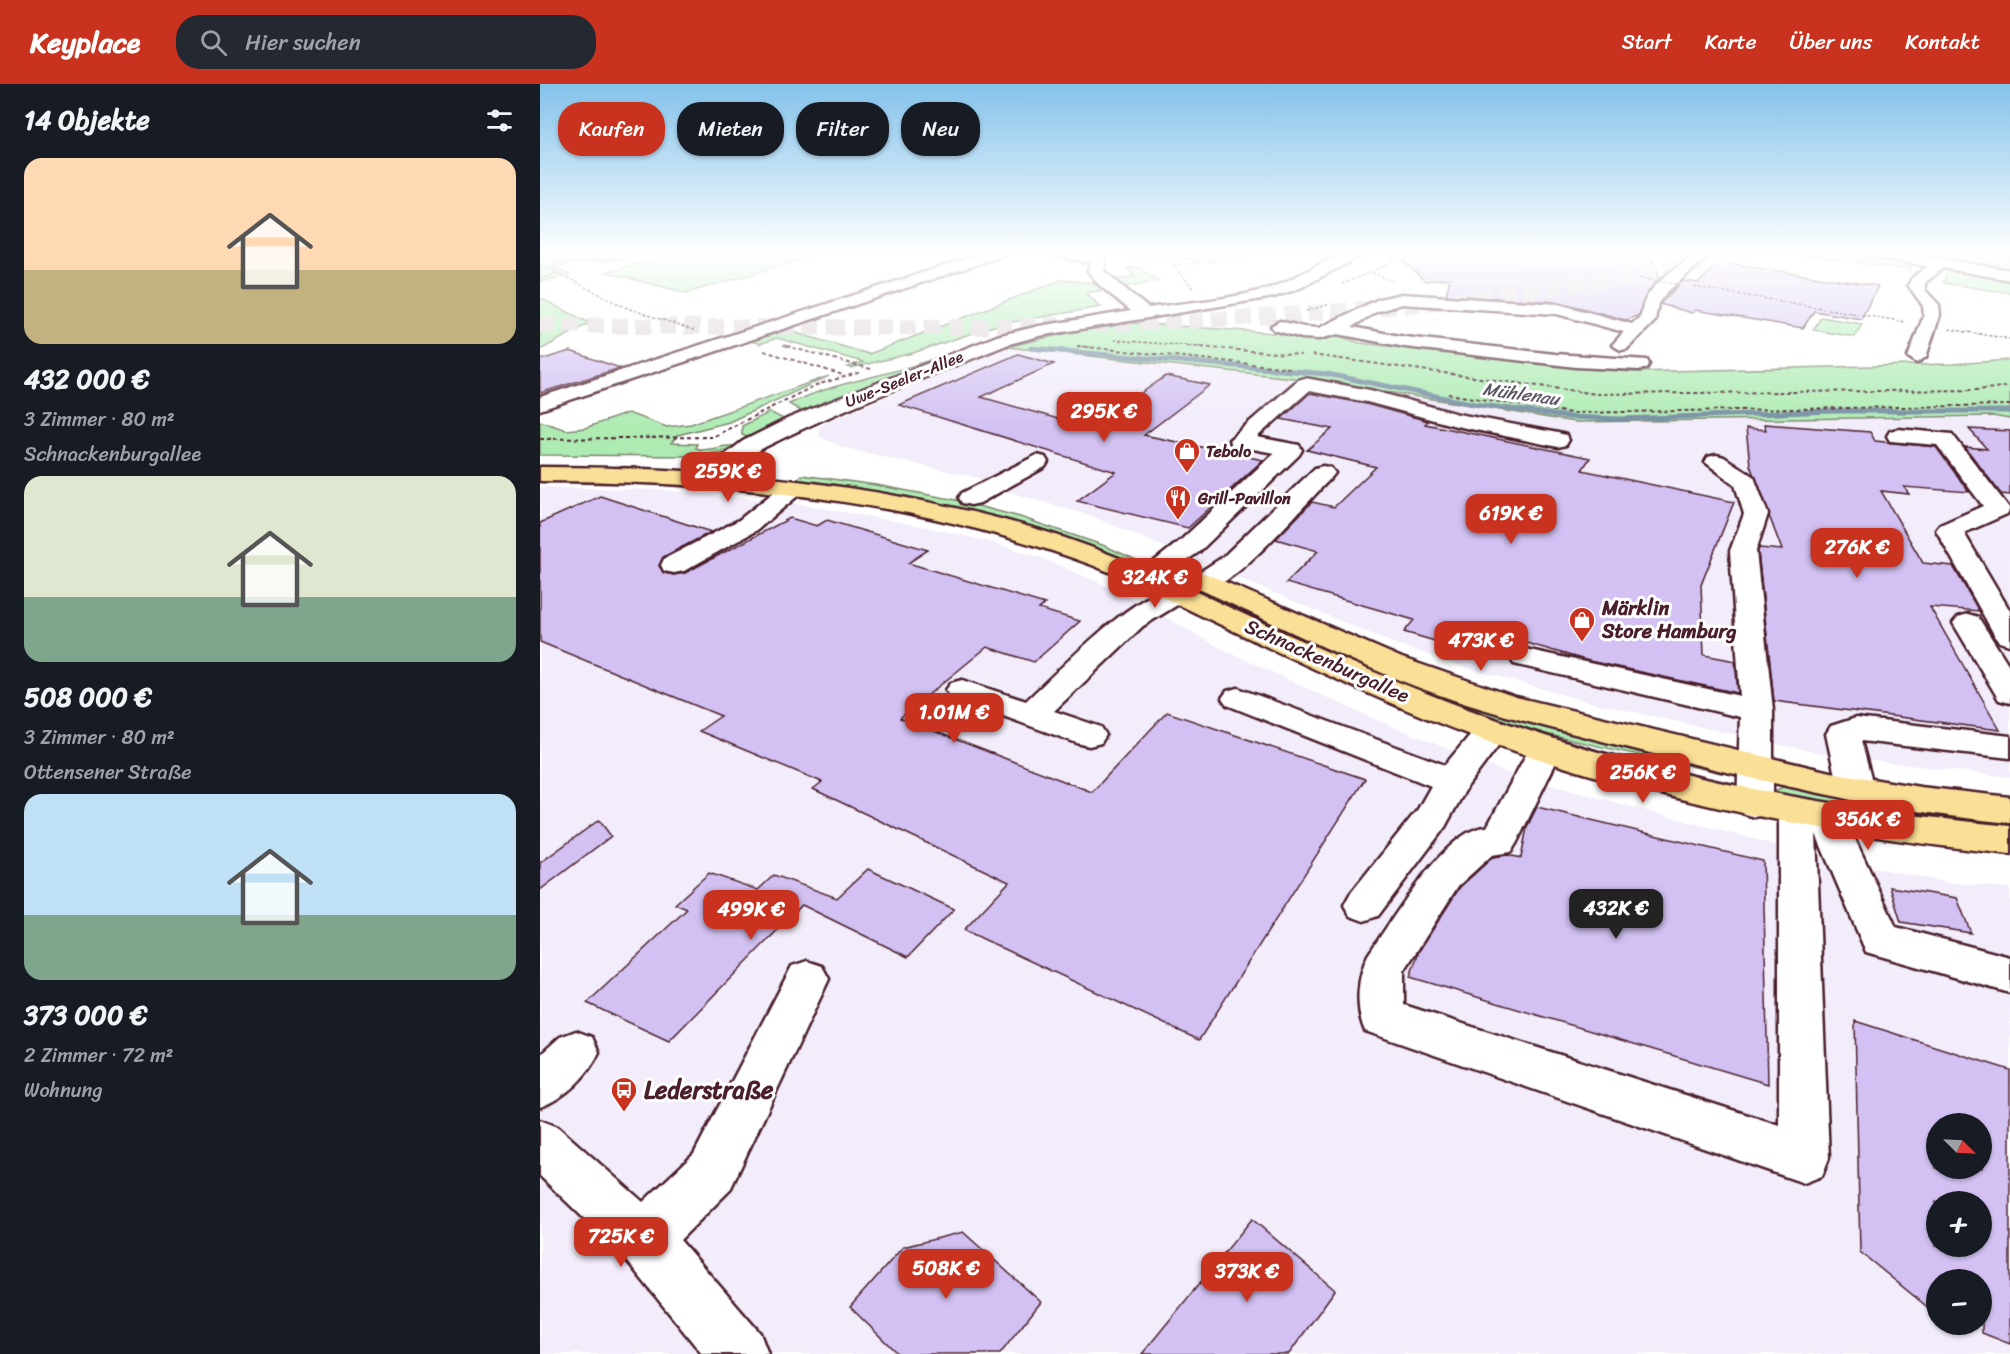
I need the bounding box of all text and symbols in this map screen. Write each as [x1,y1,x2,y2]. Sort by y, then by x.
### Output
search box [176,15,596,69]
text: Keyplace [30,18,140,67]
text: Hier suchen [245,23,361,62]
text: Start [1622,23,1672,61]
text: Karte [1705,23,1757,61]
text: Über uns [1790,23,1872,61]
text: Kontakt [1905,23,1980,61]
icon: search [197,26,230,59]
text: 14 Objekte [24,97,150,143]
chip: Kaufen [558,102,665,156]
chip: Mieten [677,102,784,156]
chip: Filter [796,102,889,156]
chip: Neu [901,102,980,156]
icon: filters [483,104,516,137]
icon: home [216,197,324,305]
street label: Uwe-Seeler-Allee [840,342,968,416]
text: 432 000 € [24,356,150,402]
water label: Mühlenau [1481,373,1563,416]
pin: 295K € [1055,392,1153,443]
text: 295K € [1071,394,1137,429]
text: 3 Zimmer · 80 m² [24,402,175,437]
shop icon: Tebolo [1172,436,1202,474]
text: Schnackenburgallee [24,437,201,472]
place label: Tebolo [1206,437,1251,466]
pin: 259K € [679,452,777,503]
text: 259K € [695,454,761,489]
restaurant icon: Grill-Pavillon [1163,483,1193,521]
place label: Grill-Pavillon [1197,484,1291,513]
pin: 619K € [1462,494,1560,545]
text: 619K € [1480,496,1542,531]
icon: home [216,515,324,623]
pin: 276K € [1808,528,1906,579]
text: 276K € [1825,530,1889,565]
pin: 324K € [1106,558,1204,609]
text: 324K € [1122,560,1188,595]
place label: Märklin Store Hamburg [1601,591,1737,649]
shop icon: Märklin Store Hamburg [1567,605,1597,643]
street label: Schnackenburgallee [1239,609,1415,713]
pin: 473K € [1432,621,1530,672]
text: 473K € [1448,623,1514,658]
text: 508 000 € [24,674,152,720]
pin: 1.01M € [899,693,1009,744]
text: 1.01M € [919,695,989,730]
text: 3 Zimmer · 80 m² [24,720,175,755]
pin: 256K € [1594,753,1692,804]
text: Ottensener Straße [24,755,192,790]
text: 256K € [1610,755,1676,790]
pin: 356K € [1819,800,1917,851]
text: 356K € [1835,802,1901,837]
icon: home [216,833,324,941]
pin: 432K € [1567,889,1665,940]
pin: 499K € [702,890,800,941]
text: 432K € [1583,891,1649,926]
text: 499K € [717,892,785,927]
text: 373 000 € [24,992,147,1038]
text: 2 Zimmer · 72 m² [24,1038,173,1073]
place label: Lederstraße [644,1069,774,1111]
text: Wohnung [24,1073,103,1108]
bus stop icon: Lederstraße [609,1075,639,1113]
north arrow [1926,1113,1992,1179]
map controls [1926,1113,1992,1335]
button: + [1926,1191,1992,1257]
pin: 725K € [572,1217,670,1268]
text: 725K € [588,1219,654,1254]
pin: 508K € [897,1249,995,1300]
text: 508K € [912,1251,980,1286]
pin: 373K € [1198,1252,1296,1303]
text: 373K € [1215,1254,1279,1289]
button: − [1926,1269,1992,1335]

